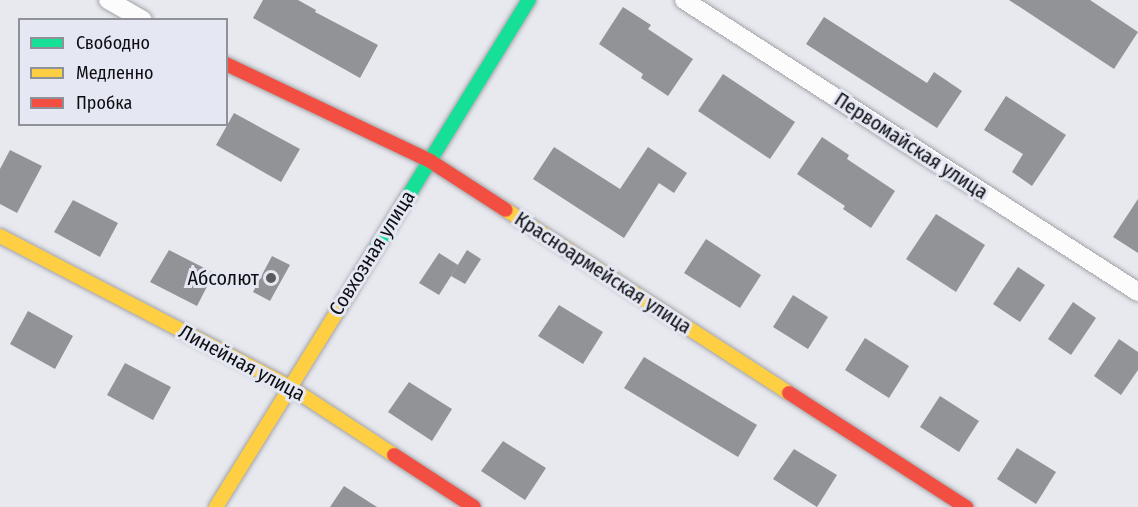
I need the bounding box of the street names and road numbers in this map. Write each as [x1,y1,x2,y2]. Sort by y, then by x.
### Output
street label: Первомайская улица [830,87,992,205]
street label: Совхозная улица [324,186,420,320]
street label: Красноармейская улица [510,207,696,339]
street label: Линейная улица [175,320,309,406]

